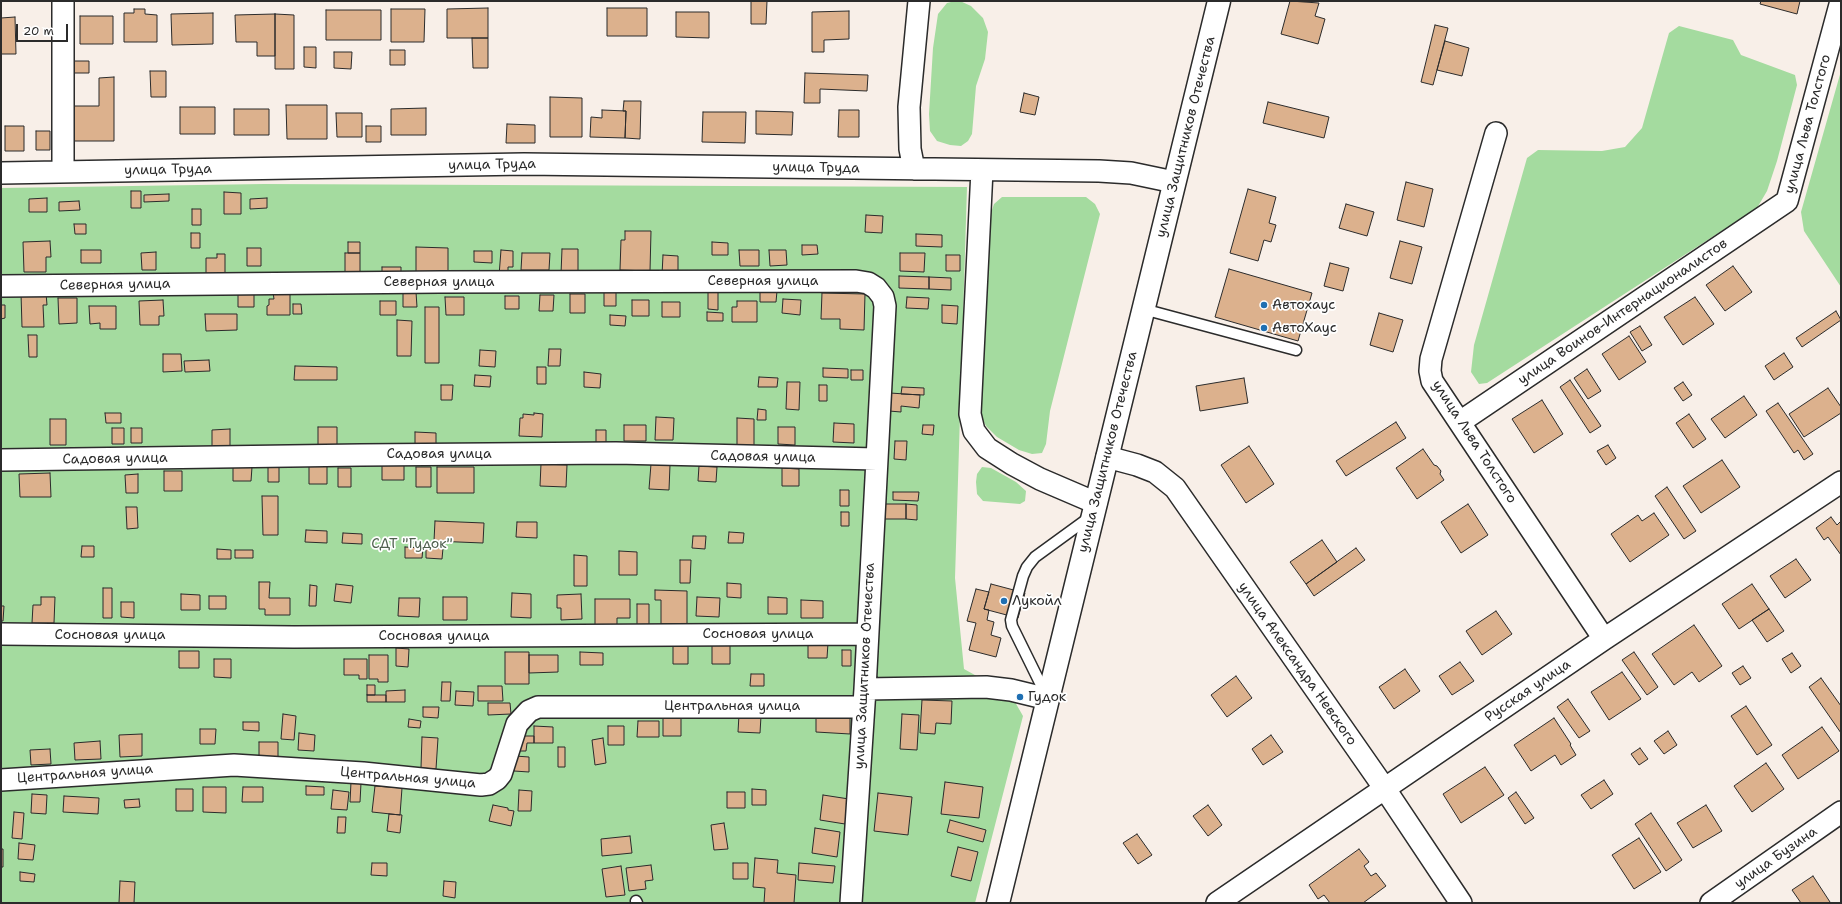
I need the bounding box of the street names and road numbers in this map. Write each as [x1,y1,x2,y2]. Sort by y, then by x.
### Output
street label: улица Защитников Отечества [1153,35,1219,239]
street label: улица Льва Толстого [1781,53,1835,195]
street label: улица Труда [448,156,536,174]
street label: улица Труда [772,159,860,177]
street label: улица Труда [124,161,212,179]
street label: улица Воинов-Интернационалистов [1515,235,1731,389]
street label: Северная улица [708,273,818,289]
street label: Северная улица [384,274,494,290]
street label: Северная улица [59,276,171,294]
street label: улица Защитников Отечества [1075,350,1141,554]
street label: улица Льва Толстого [1428,377,1520,507]
street label: Садовая улица [386,446,492,462]
street label: Садовая улица [710,448,816,466]
street label: Садовая улица [62,450,168,468]
street label: улица Защитников Отечества [851,562,879,770]
street label: улица Александра Невского [1234,579,1360,749]
street label: Сосновая улица [702,626,814,642]
street label: Сосновая улица [54,627,166,643]
street label: Сосновая улица [378,628,490,644]
street label: Русская улица [1482,656,1574,726]
street label: Центральная улица [664,698,800,714]
street label: Центральная улица [16,761,154,787]
street label: Центральная улица [339,764,477,792]
street label: улица Бузина [1731,823,1821,893]

